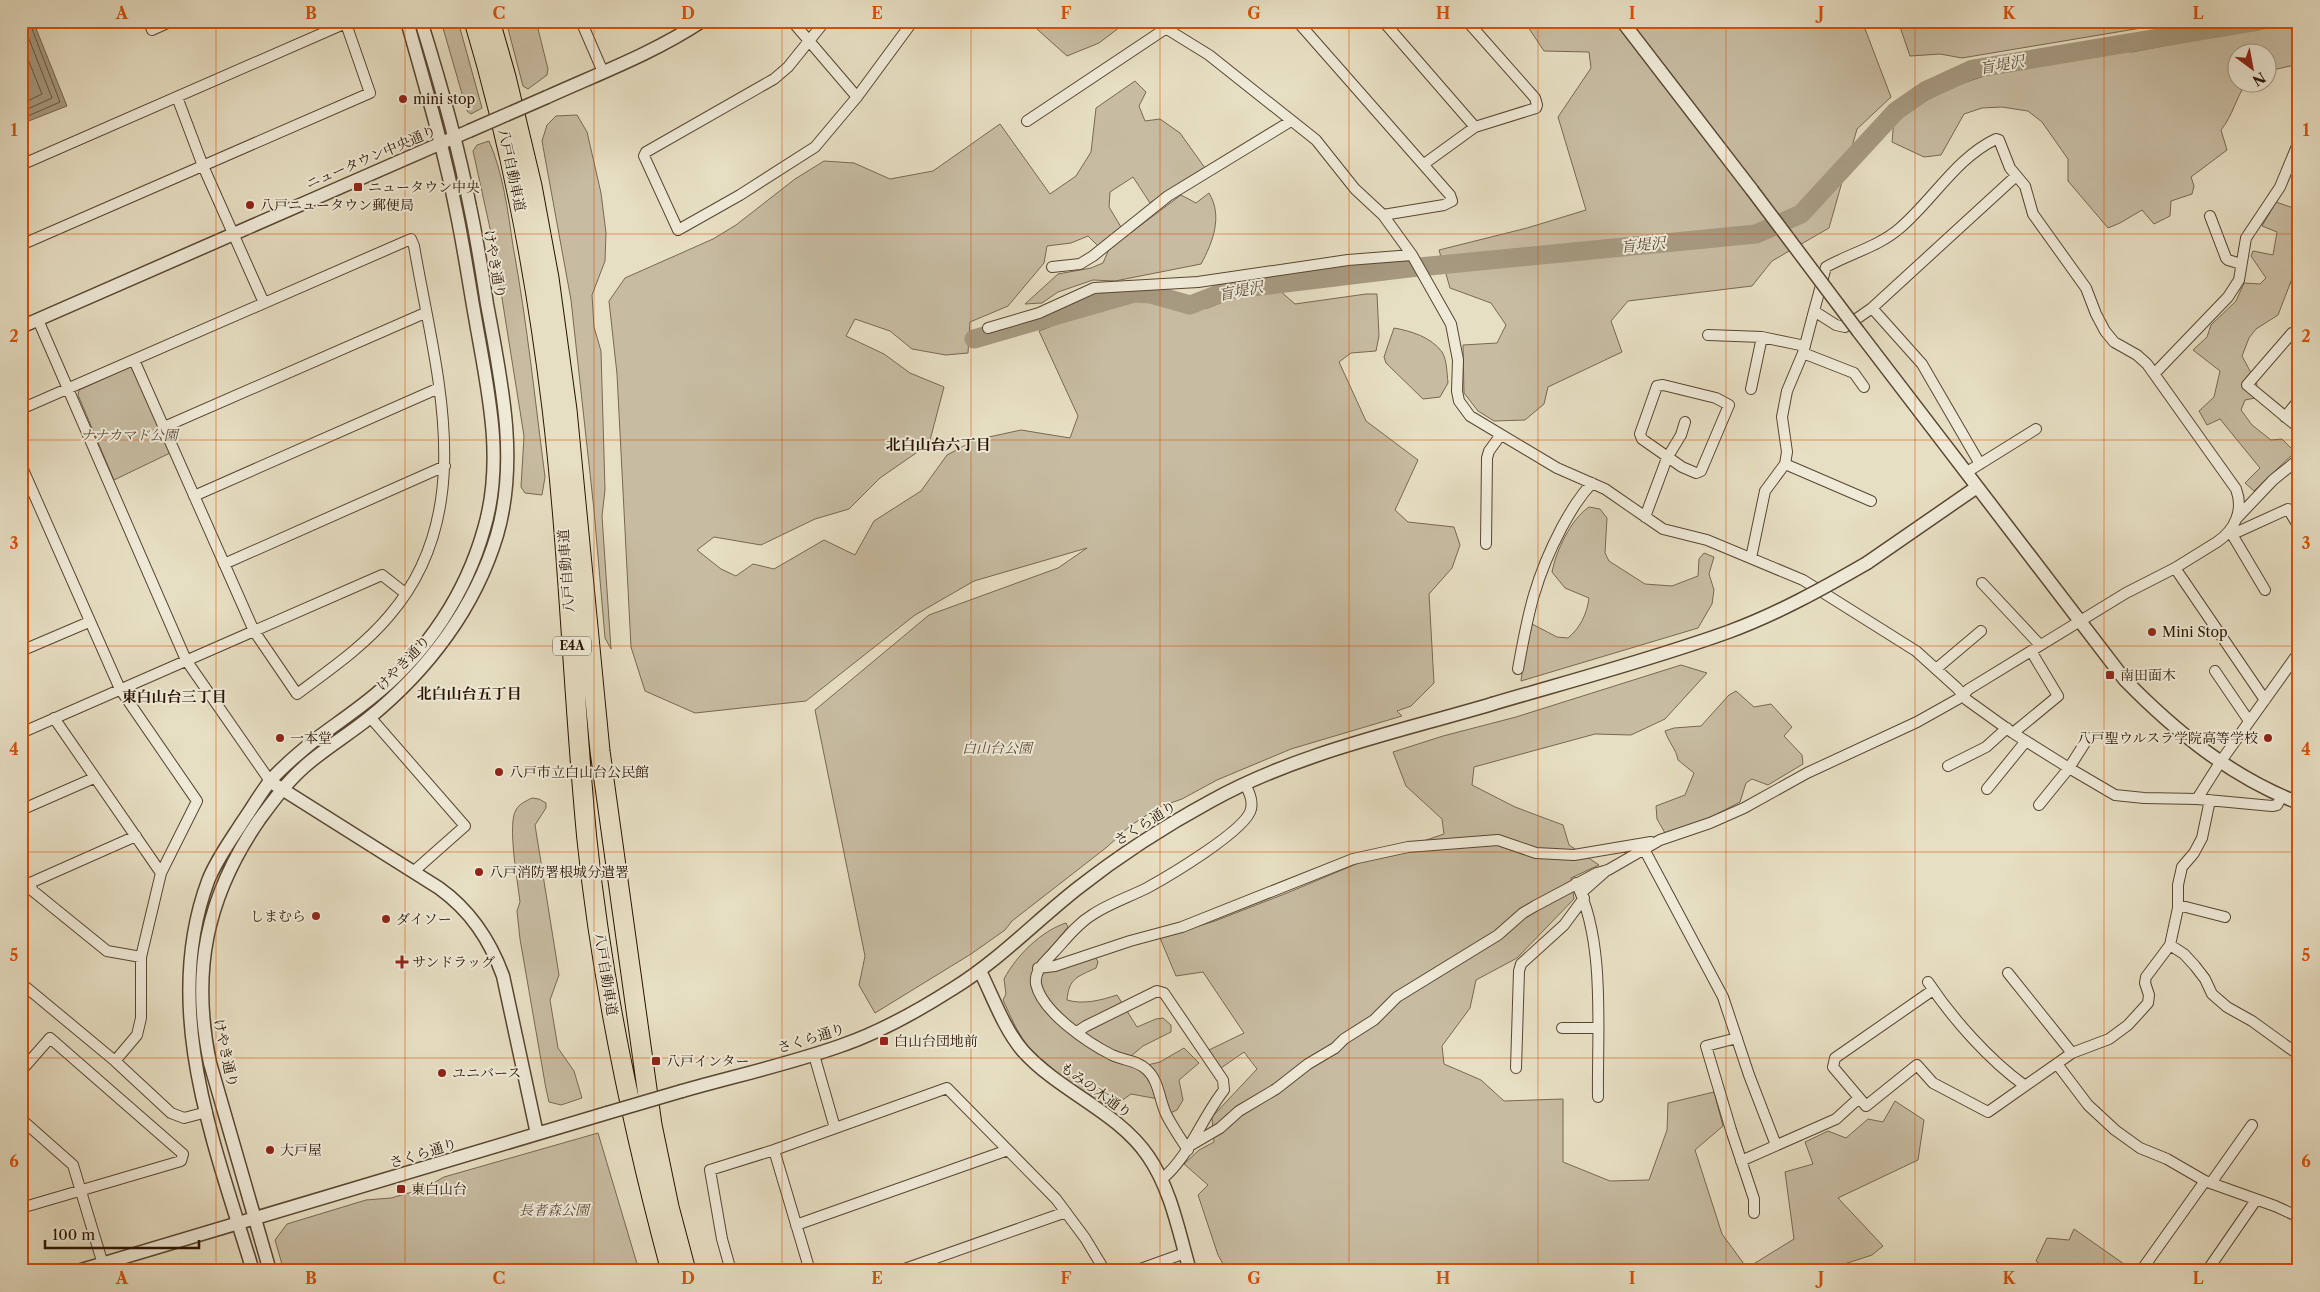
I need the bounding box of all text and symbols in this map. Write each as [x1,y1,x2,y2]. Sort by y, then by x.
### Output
text: A [115,3,129,23]
text: B [305,3,317,23]
text: C [493,3,505,23]
text: D [681,3,695,23]
text: E [871,3,883,23]
text: F [1061,3,1072,23]
text: G [1247,3,1261,23]
text: H [1436,3,1450,23]
text: I [1629,3,1636,23]
text: J [1815,3,1824,23]
text: K [2003,3,2017,23]
text: L [2192,3,2204,23]
north arrow [2228,42,2278,92]
water label: 盲堤沢 [1978,51,2028,78]
text: N [2249,68,2269,90]
place label: mini stop [413,90,475,108]
marker: mini stop [397,93,409,105]
text: 1 [10,120,18,140]
text: 1 [2302,120,2310,140]
street label: ニュータウン中央通り [303,122,439,192]
street label: 八戸自動車道 [494,127,530,213]
place label: ニュータウン中央 [368,179,480,195]
marker: ニュータウン中央 [352,181,364,193]
place label: 八戸ニュータウン郵便局 [260,196,414,214]
marker: 八戸ニュータウン郵便局 [244,199,256,211]
street label: けやき通り [480,228,510,300]
water label: 盲堤沢 [1620,232,1668,256]
water label: 盲堤沢 [1217,277,1267,304]
text: 2 [9,326,19,346]
text: 2 [2301,326,2311,346]
park label: ナナカマド公園 [80,426,180,444]
district label: 北白山台六丁目 [885,435,991,454]
street label: 八戸自動車道 [554,528,578,614]
text: 3 [9,533,19,553]
text: 3 [2301,533,2311,553]
place label: Mini Stop [2162,623,2228,641]
marker: Mini Stop [2146,626,2158,638]
street label: けやき通り [372,632,434,694]
road number: E4A [553,636,591,656]
place label: 南田面木 [2120,666,2176,684]
marker: 南田面木 [2104,669,2116,681]
district label: 北白山台五丁目 [416,684,522,703]
district label: 東白山台三丁目 [121,687,227,706]
place label: 一本堂 [290,729,332,747]
place label: 八戸聖ウルスラ学院高等学校 [2077,729,2258,747]
marker: 一本堂 [274,732,286,744]
marker: 八戸聖ウルスラ学院高等学校 [2262,732,2274,744]
text: 4 [9,739,19,759]
park label: 白山台公園 [962,739,1034,757]
text: 4 [2301,739,2311,759]
place label: 八戸市立白山台公民館 [509,763,649,781]
marker: 八戸市立白山台公民館 [493,766,505,778]
street label: さくら通り [1111,797,1179,849]
place label: 八戸消防署根城分遣署 [489,863,629,881]
marker: 八戸消防署根城分遣署 [473,866,485,878]
place label: しまむら [250,907,306,925]
marker: しまむら [310,910,322,922]
place label: ダイソー [396,910,452,928]
marker: ダイソー [380,913,392,925]
street label: 八戸自動車道 [591,931,621,1017]
text: 5 [10,945,19,965]
text: 5 [2302,945,2311,965]
place label: サンドラッグ [412,953,495,971]
marker: サンドラッグ [396,956,408,968]
street label: けやき通り [210,1017,242,1089]
street label: さくら通り [775,1019,847,1057]
place label: 白山台団地前 [894,1032,978,1050]
marker: 白山台団地前 [878,1035,890,1047]
place label: 八戸インター [666,1052,749,1070]
marker: 八戸インター [650,1055,662,1067]
street label: もみの木通り [1057,1058,1135,1122]
place label: ユニバース [452,1064,521,1082]
marker: ユニバース [436,1067,448,1079]
street label: さくら通り [387,1134,459,1172]
place label: 大戸屋 [280,1141,322,1159]
marker: 大戸屋 [264,1144,276,1156]
text: 6 [9,1151,19,1171]
text: 6 [2301,1151,2311,1171]
place label: 東白山台 [411,1180,467,1198]
marker: 東白山台 [395,1183,407,1195]
park label: 長者森公園 [519,1201,591,1219]
scale bar [45,1217,199,1249]
text: 100 m [52,1225,95,1244]
text: A [115,1268,129,1288]
text: B [305,1268,317,1288]
text: C [493,1268,505,1288]
text: D [681,1268,695,1288]
text: E [871,1268,883,1288]
text: F [1061,1268,1072,1288]
text: G [1247,1268,1261,1288]
text: H [1436,1268,1450,1288]
text: I [1629,1268,1636,1288]
text: J [1815,1268,1824,1288]
text: K [2003,1268,2017,1288]
text: L [2192,1268,2204,1288]

